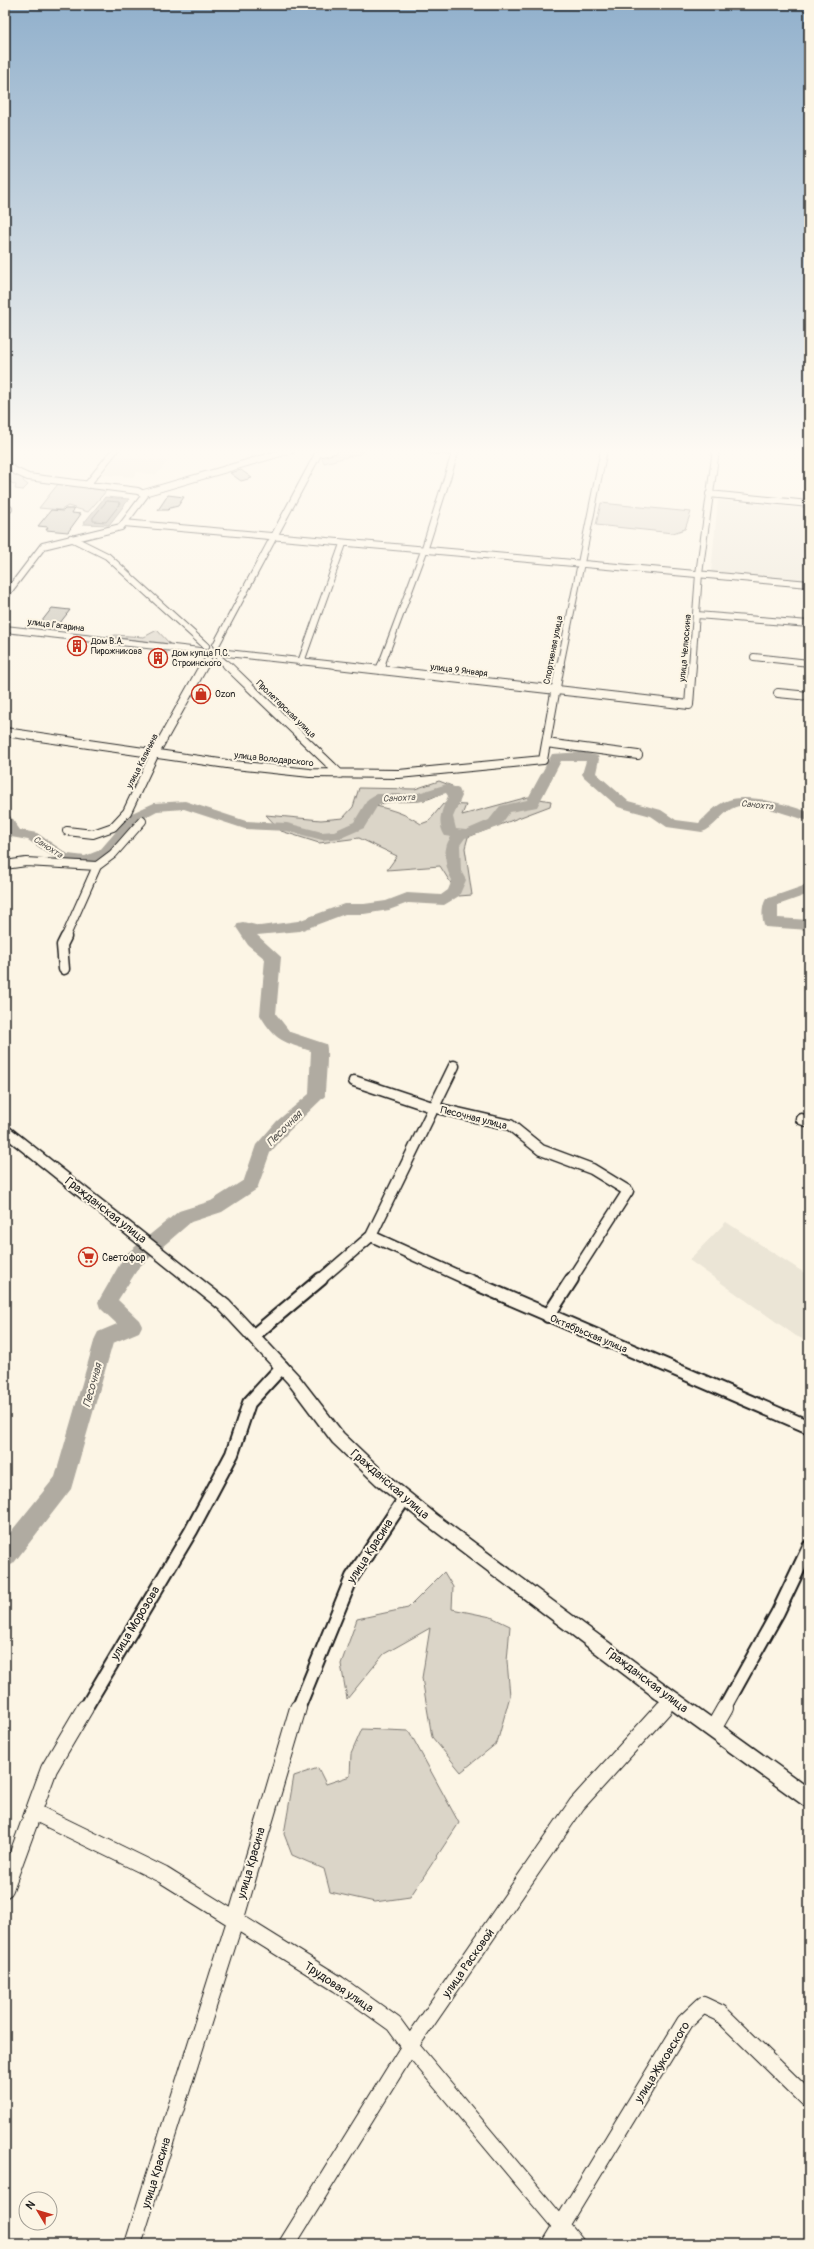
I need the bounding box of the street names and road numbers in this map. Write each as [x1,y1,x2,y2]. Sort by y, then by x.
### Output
street label: улица Челюскина [677,614,694,683]
street label: Спортивная улица [541,615,566,685]
street label: улица Гагарина [26,616,85,634]
street label: улица 9 Января [429,661,488,679]
street label: Пролетарская улица [254,678,318,741]
street label: улица Калинина [124,732,161,791]
street label: улица Володарского [233,750,314,769]
street label: Песочная улица [439,1104,508,1132]
street label: Гражданская улица [62,1174,150,1247]
street label: Октябрьская улица [548,1312,629,1356]
street label: Гражданская улица [347,1446,432,1523]
street label: улица Красина [344,1516,397,1587]
street label: улица Морозова [107,1583,164,1664]
street label: Гражданская улица [602,1644,691,1717]
street label: улица Красина [234,1825,269,1902]
street label: улица Расковой [438,1926,498,2002]
street label: Трудовая улица [301,1959,377,2016]
street label: улица Жуковского [631,2019,694,2106]
street label: улица Красина [138,2135,175,2212]

